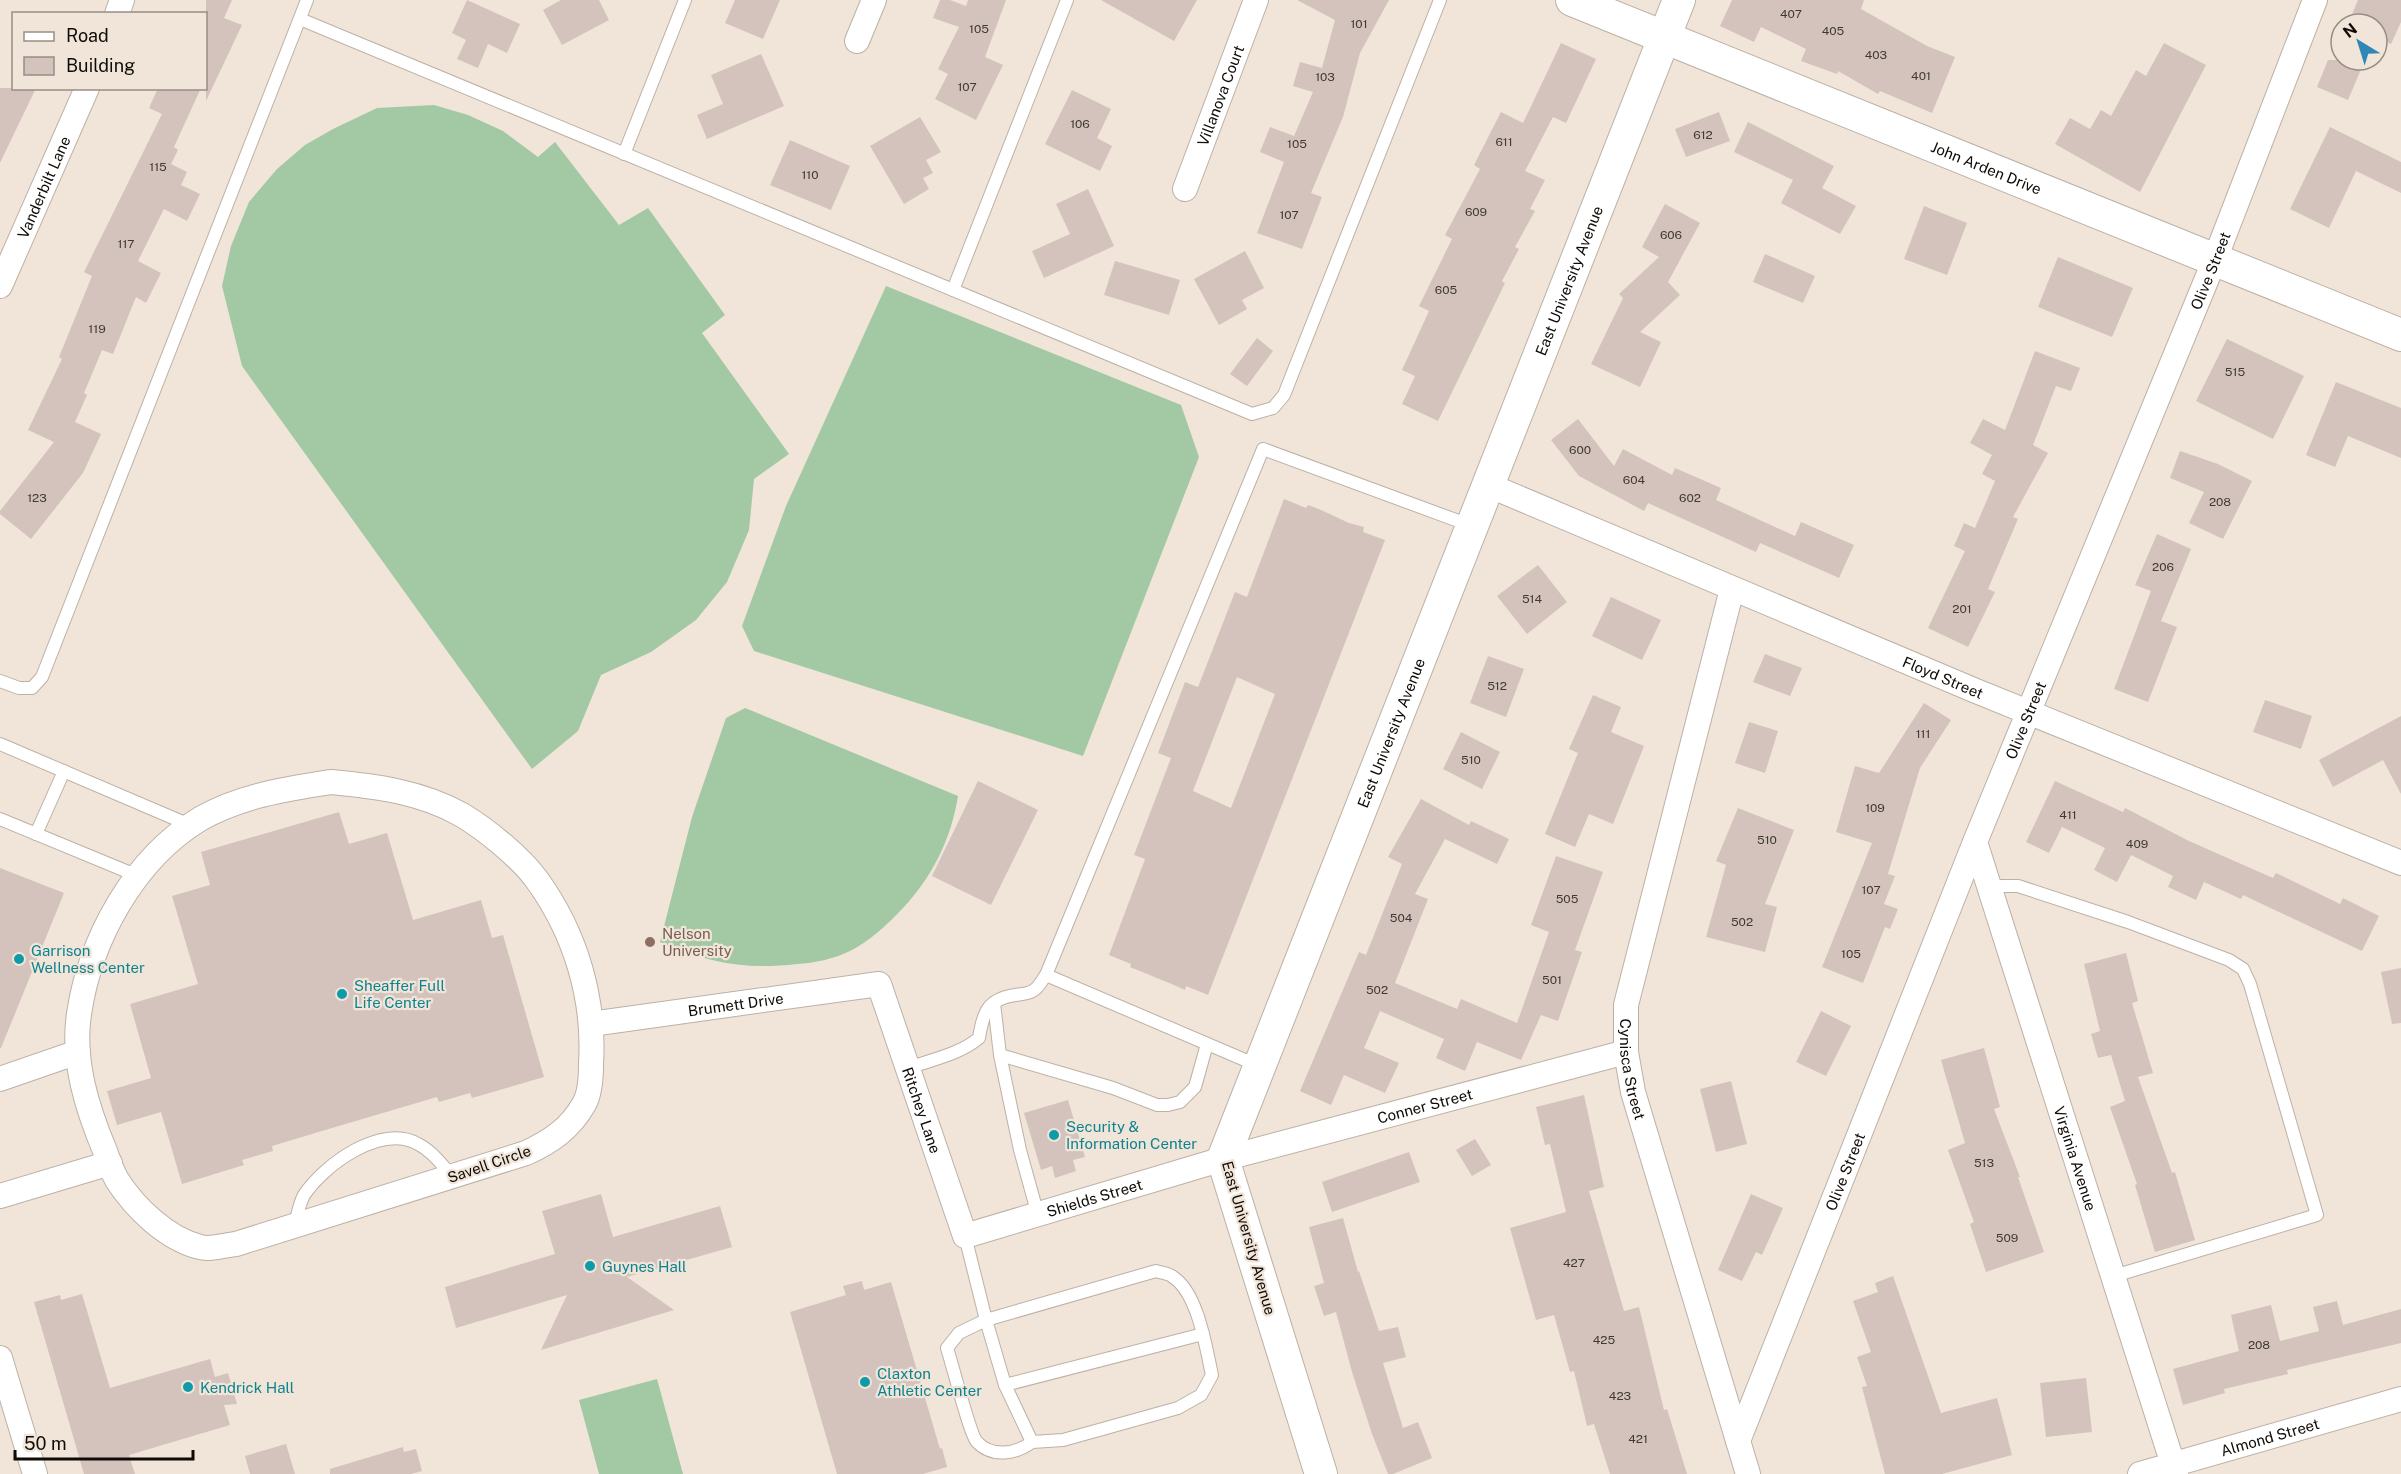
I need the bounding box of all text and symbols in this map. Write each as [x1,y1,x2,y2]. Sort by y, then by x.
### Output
house number: 407 [1780,7,1802,21]
legend [12,12,207,90]
north arrow [2329,12,2389,72]
house number: 101 [1350,17,1368,31]
text: N [2339,19,2361,42]
house number: 105 [969,22,989,36]
house number: 405 [1822,24,1845,38]
text: Road [66,25,109,46]
street label: Villanova Court [1193,42,1247,148]
house number: 403 [1865,48,1887,62]
text: Building [66,55,135,76]
house number: 401 [1911,69,1931,83]
house number: 103 [1315,70,1335,84]
house number: 107 [957,80,977,94]
house number: 106 [1070,117,1090,131]
house number: 612 [1693,128,1713,142]
street label: Vanderbilt Lane [14,133,73,241]
house number: 611 [1495,135,1513,149]
house number: 105 [1287,137,1307,151]
street label: John Arden Drive [1929,138,2044,197]
house number: 115 [149,160,167,174]
house number: 110 [801,168,819,182]
street label: East University Avenue [1532,203,1606,358]
house number: 609 [1465,205,1487,219]
house number: 107 [1279,208,1299,222]
house number: 606 [1660,228,1682,242]
street label: Olive Street [2187,229,2233,312]
house number: 117 [118,237,134,251]
house number: 605 [1435,283,1458,297]
house number: 119 [88,322,106,336]
house number: 515 [2225,365,2245,379]
house number: 600 [1569,443,1591,457]
house number: 604 [1623,473,1646,487]
house number: 123 [27,491,47,505]
house number: 602 [1679,491,1701,505]
house number: 208 [2209,495,2231,509]
house number: 206 [2152,560,2174,574]
house number: 514 [1522,592,1543,606]
house number: 201 [1952,602,1972,616]
street label: Floyd Street [1900,653,1986,702]
street label: East University Avenue [1354,655,1428,810]
house number: 512 [1487,679,1507,693]
street label: Olive Street [2002,679,2049,761]
house number: 111 [1916,727,1930,741]
house number: 510 [1461,753,1481,767]
house number: 109 [1865,801,1885,815]
house number: 411 [2059,808,2077,822]
house number: 510 [1757,833,1777,847]
house number: 409 [2126,837,2148,851]
house number: 107 [1861,883,1881,897]
house number: 505 [1556,892,1579,906]
house number: 504 [1390,911,1413,925]
house number: 502 [1731,915,1753,929]
place label: Nelson University [662,925,732,959]
marker: Nelson University [643,935,657,949]
place label: Garrison Wellness Center [31,942,145,976]
house number: 105 [1841,947,1861,961]
marker: Garrison Wellness Center [12,952,26,966]
house number: 501 [1542,973,1562,987]
place label: Sheaffer Full Life Center [354,977,445,1011]
house number: 502 [1366,983,1388,997]
marker: Sheaffer Full Life Center [335,987,349,1001]
street label: Brumett Drive [687,989,785,1019]
street label: Cynisca Street [1617,1019,1649,1122]
street label: Ritchey Lane [899,1065,945,1155]
street label: Conner Street [1375,1085,1474,1126]
street label: Virginia Avenue [2051,1104,2100,1213]
place label: Security & Information Center [1066,1118,1197,1152]
marker: Security & Information Center [1047,1128,1061,1142]
street label: Olive Street [1822,1130,1868,1213]
street label: Savell Circle [445,1142,533,1186]
house number: 513 [1974,1156,1994,1170]
street label: East University Avenue [1219,1159,1279,1317]
street label: Shields Street [1044,1175,1144,1220]
house number: 509 [1996,1231,2018,1245]
house number: 427 [1563,1256,1585,1270]
place label: Guynes Hall [602,1258,687,1275]
marker: Guynes Hall [583,1259,597,1273]
house number: 425 [1593,1333,1615,1347]
house number: 208 [2248,1338,2270,1352]
place label: Claxton Athletic Center [877,1365,982,1399]
marker: Claxton Athletic Center [858,1375,872,1389]
place label: Kendrick Hall [200,1379,294,1396]
marker: Kendrick Hall [181,1380,195,1394]
house number: 423 [1609,1389,1631,1403]
street label: Almond Street [2219,1414,2321,1459]
scale bar [15,1423,194,1461]
house number: 421 [1628,1432,1648,1446]
text: 50 m [24,1433,67,1454]

